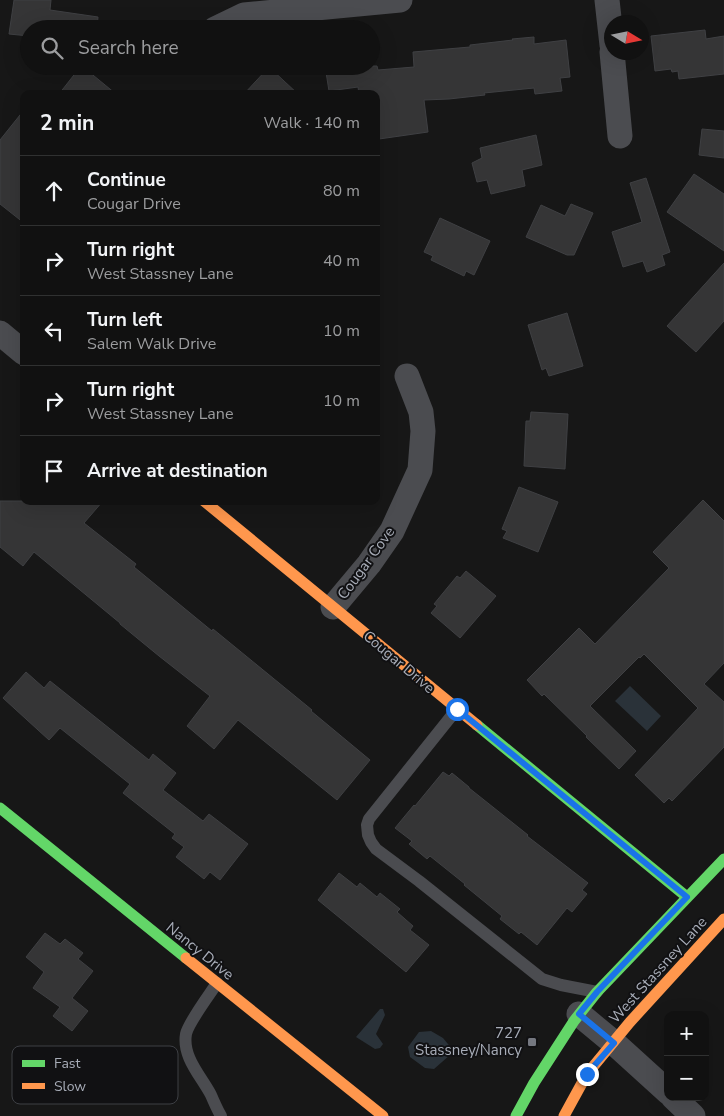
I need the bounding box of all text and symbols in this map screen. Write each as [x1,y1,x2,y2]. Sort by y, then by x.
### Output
north arrow [604,15,649,60]
search box [20,20,380,75]
icon: search [38,34,66,62]
text: Search here [78,35,179,61]
text: 2 min [40,109,94,137]
text: Walk · 140 m [264,112,360,134]
text: Continue [87,167,166,193]
icon: ahead [40,177,68,205]
text: 80 m [323,180,360,202]
text: Cougar Drive [87,193,181,215]
text: Turn right [87,237,174,263]
icon: right [40,247,68,275]
text: 40 m [323,250,360,272]
text: West Stassney Lane [87,263,233,285]
text: Turn left [87,307,162,333]
icon: left [40,317,68,345]
text: 10 m [323,320,360,342]
text: Salem Walk Drive [87,333,216,355]
text: Turn right [87,377,174,403]
icon: right [40,387,68,415]
text: 10 m [323,390,360,412]
text: West Stassney Lane [87,403,233,425]
icon: arrive [40,457,68,485]
text: Arrive at destination [87,458,268,484]
street label: Cougar Cove [333,522,399,604]
street label: Cougar Drive [359,626,439,698]
route start [446,698,469,721]
street label: West Stassney Lane [605,912,711,1028]
street label: Nancy Drive [162,918,238,984]
map controls [664,1011,709,1101]
button: + [664,1011,709,1056]
place label: 727 Stassney/Nancy [415,1023,522,1060]
marker: 727 Stassney/Nancy [526,1036,538,1048]
legend [12,1046,178,1104]
text: Fast [54,1054,80,1073]
button: − [664,1056,709,1101]
route end [576,1063,599,1086]
text: Slow [54,1077,86,1096]

